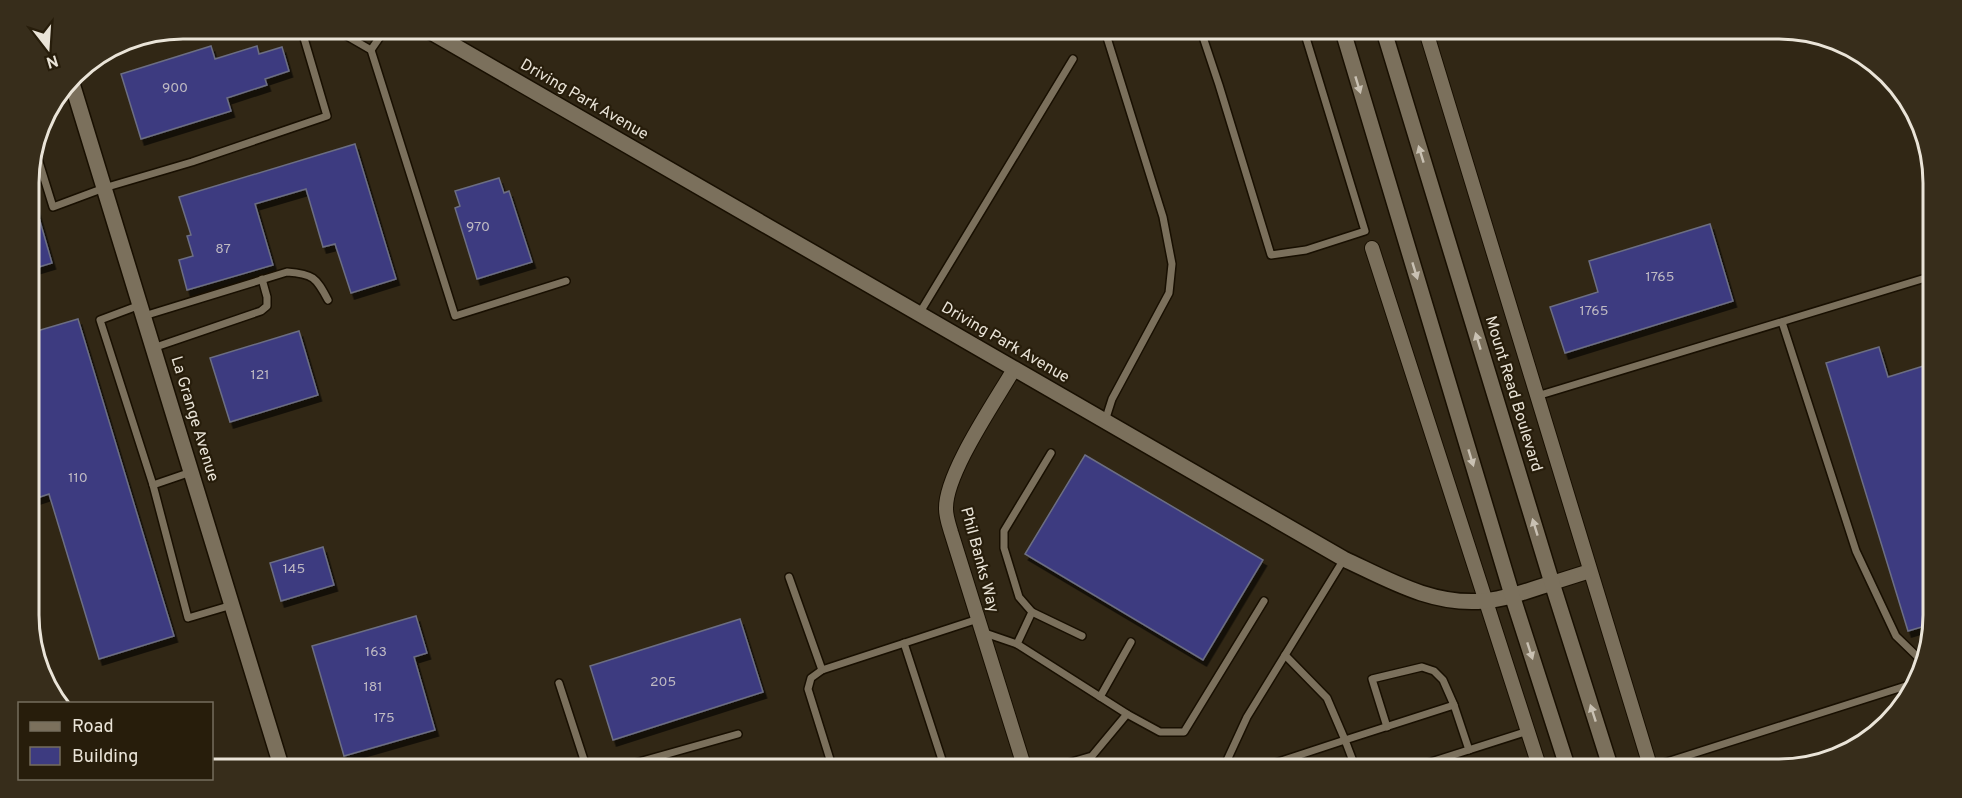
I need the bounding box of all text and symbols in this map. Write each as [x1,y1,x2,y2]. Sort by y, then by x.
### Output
north arrow [18,18,78,78]
text: N [43,49,60,72]
street label: Driving Park Avenue [516,55,652,145]
one-way arrow [1354,76,1363,94]
house number: 900 [162,80,188,97]
one-way arrow [1416,145,1425,163]
house number: 970 [466,219,490,236]
house number: 87 [215,241,231,258]
one-way arrow [1411,262,1420,280]
house number: 1765 [1646,269,1674,286]
street label: Driving Park Avenue [937,298,1073,388]
house number: 1765 [1580,303,1608,320]
street label: Mount Read Boulevard [1480,314,1546,474]
one-way arrow [1473,332,1482,350]
street label: La Grange Avenue [165,354,223,484]
house number: 121 [250,367,270,384]
one-way arrow [1467,449,1476,467]
house number: 110 [68,470,88,487]
street label: Phil Banks Way [955,505,1003,615]
one-way arrow [1530,518,1539,536]
house number: 145 [283,561,305,578]
one-way arrow [1526,642,1535,660]
house number: 163 [365,644,387,661]
house number: 205 [650,674,676,691]
house number: 181 [364,679,382,696]
legend [18,702,213,780]
one-way arrow [1588,704,1597,722]
house number: 175 [373,710,395,727]
text: Road [72,716,114,739]
text: Building [72,746,138,769]

